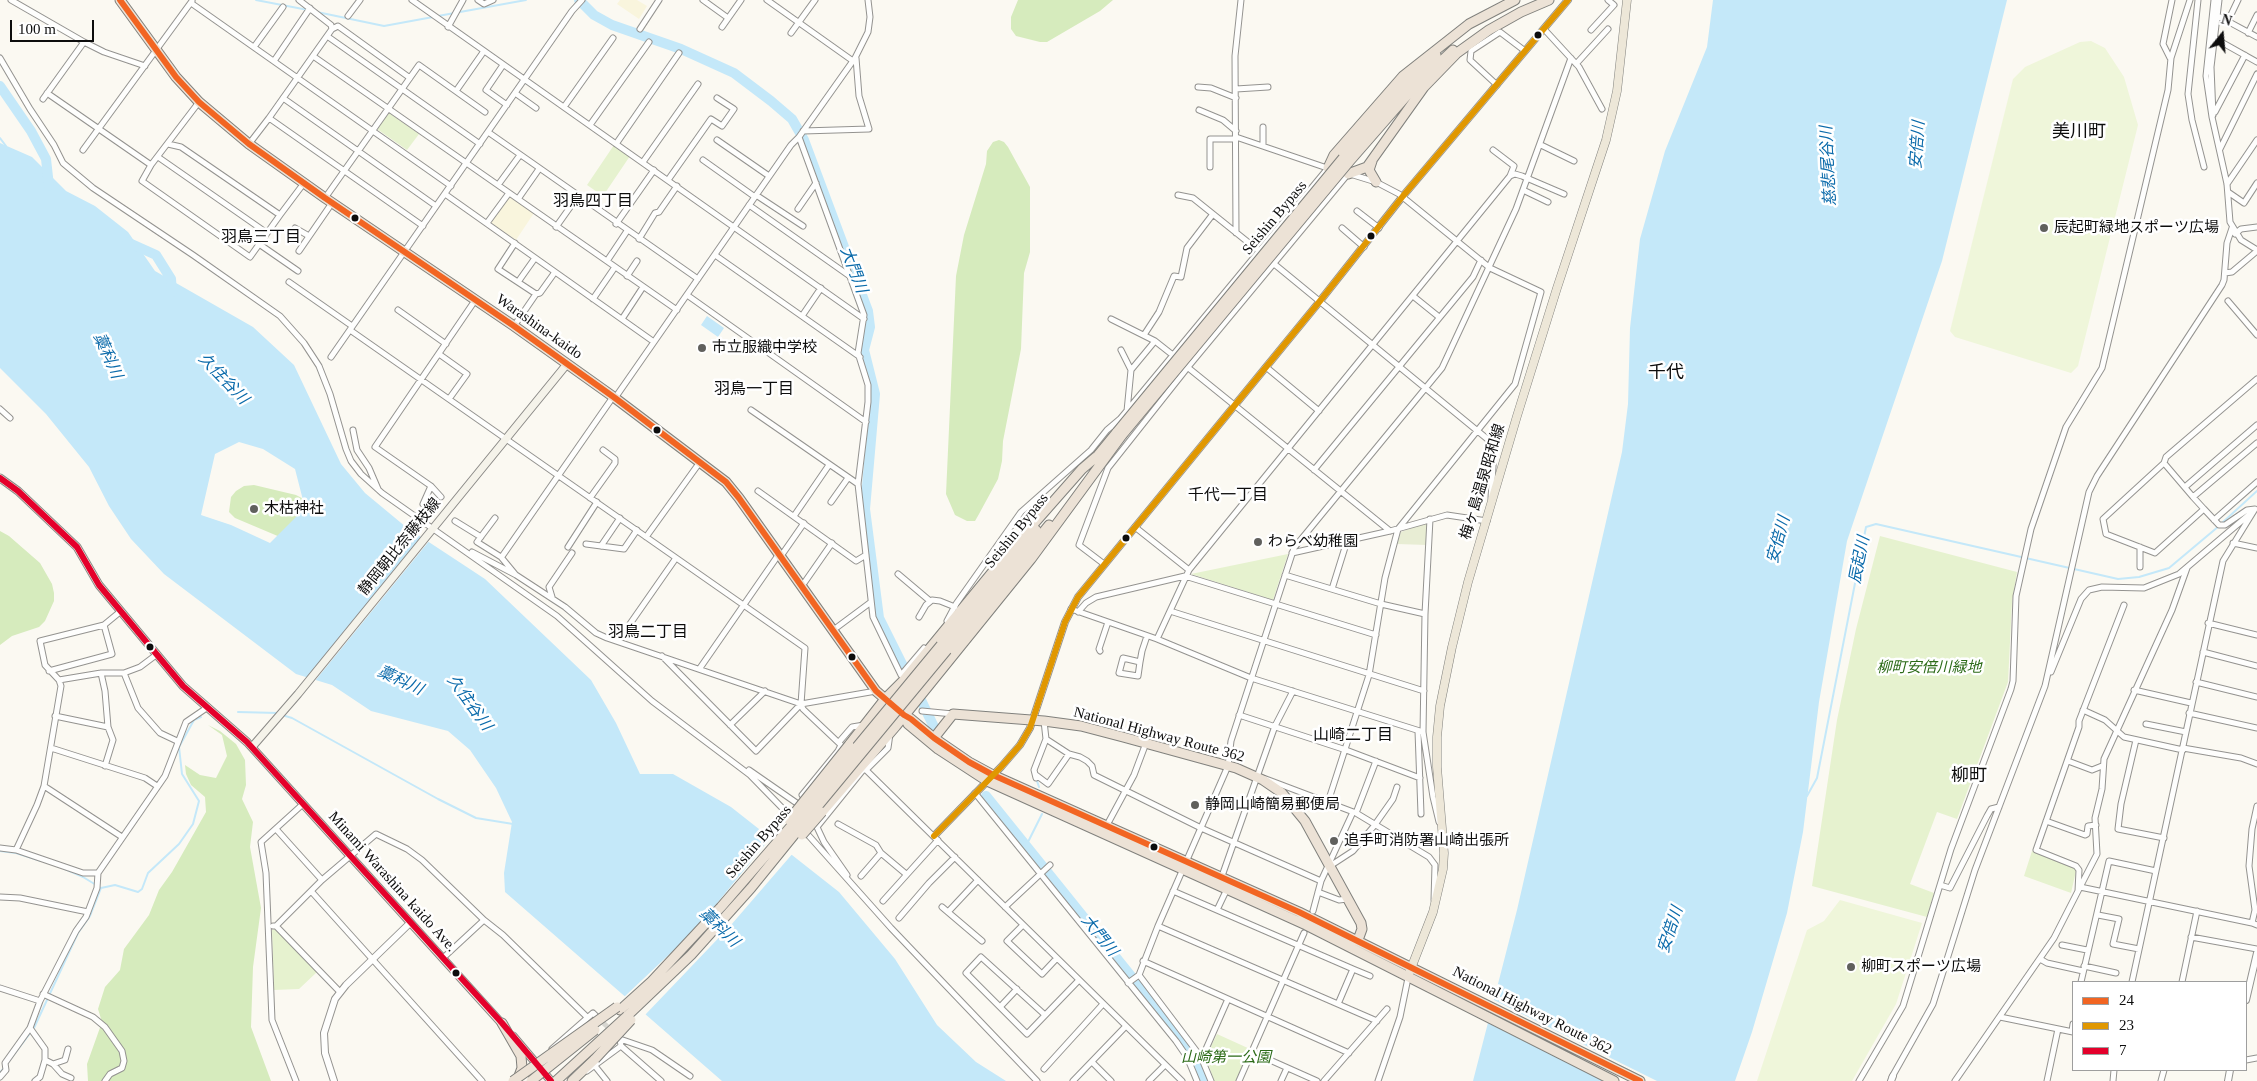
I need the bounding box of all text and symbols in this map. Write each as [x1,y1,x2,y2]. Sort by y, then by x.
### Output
scale bar [12,10,96,42]
north arrow [2197,10,2247,60]
text: N [2219,12,2234,29]
text: 100 m [18,21,56,37]
unlabelled marker [1533,30,1543,40]
water label: 安倍川 [1907,120,1929,170]
district label: 美川町 [2052,121,2106,143]
water label: 慈悲尾谷川 [1817,126,1841,206]
street label: Seishin Bypass [1239,177,1311,259]
district label: 羽鳥四丁目 [553,192,633,212]
unlabelled marker [350,213,360,223]
place label: 辰起町緑地スポーツ広場 [2054,219,2219,237]
marker: 辰起町緑地スポーツ広場 [2038,222,2050,234]
district label: 羽鳥三丁目 [221,228,301,248]
unlabelled marker [1366,231,1376,241]
water label: 大門川 [835,244,871,296]
street label: Warashina-kaido [492,291,586,363]
water label: 藁科川 [88,330,126,382]
place label: 市立服織中学校 [712,339,817,357]
marker: 市立服織中学校 [696,342,708,354]
water label: 久住谷川 [194,349,252,409]
district label: 千代 [1648,362,1684,384]
district label: 羽鳥一丁目 [714,380,794,400]
street label: 梅ヶ島温泉昭和線 [1457,422,1509,542]
unlabelled marker [652,425,662,435]
district label: 千代一丁目 [1188,486,1268,506]
street label: Seishin Bypass [981,490,1053,572]
street label: 静岡朝比奈藤枝線 [355,495,445,599]
place label: 木枯神社 [264,500,324,518]
marker: 木枯神社 [248,503,260,515]
water label: 安倍川 [1764,514,1794,566]
unlabelled marker [1121,533,1131,543]
place label: わらべ幼稚園 [1268,533,1358,551]
water label: 辰起川 [1846,535,1874,585]
marker: わらべ幼稚園 [1252,536,1264,548]
district label: 羽鳥二丁目 [608,623,688,643]
unlabelled marker [145,642,155,652]
unlabelled marker [847,652,857,662]
park label: 柳町安倍川緑地 [1877,659,1981,677]
water label: 藁科川 [374,662,426,700]
water label: 久住谷川 [442,671,496,735]
street label: National Highway Route 362 [1072,704,1246,766]
district label: 山崎二丁目 [1313,726,1393,746]
district label: 柳町 [1951,765,1987,787]
place label: 静岡山崎簡易郵便局 [1205,796,1340,814]
marker: 静岡山崎簡易郵便局 [1189,799,1201,811]
street label: Seishin Bypass [722,802,796,882]
street label: Minami Warashina kaido Ave. [324,808,460,956]
place label: 追手町消防署山崎出張所 [1344,832,1509,850]
marker: 追手町消防署山崎出張所 [1328,835,1340,847]
unlabelled marker [1149,842,1159,852]
water label: 藁科川 [695,904,743,952]
water label: 安倍川 [1654,904,1688,956]
water label: 大門川 [1076,911,1122,961]
place label: 柳町スポーツ広場 [1861,958,1981,976]
marker: 柳町スポーツ広場 [1845,961,1857,973]
street label: National Highway Route 362 [1449,963,1615,1059]
unlabelled marker [451,968,461,978]
legend [2072,981,2247,1071]
text: 24 [2119,992,2134,1008]
text: 23 [2119,1017,2134,1033]
text: 7 [2119,1042,2127,1058]
park label: 山崎第一公園 [1181,1049,1271,1067]

